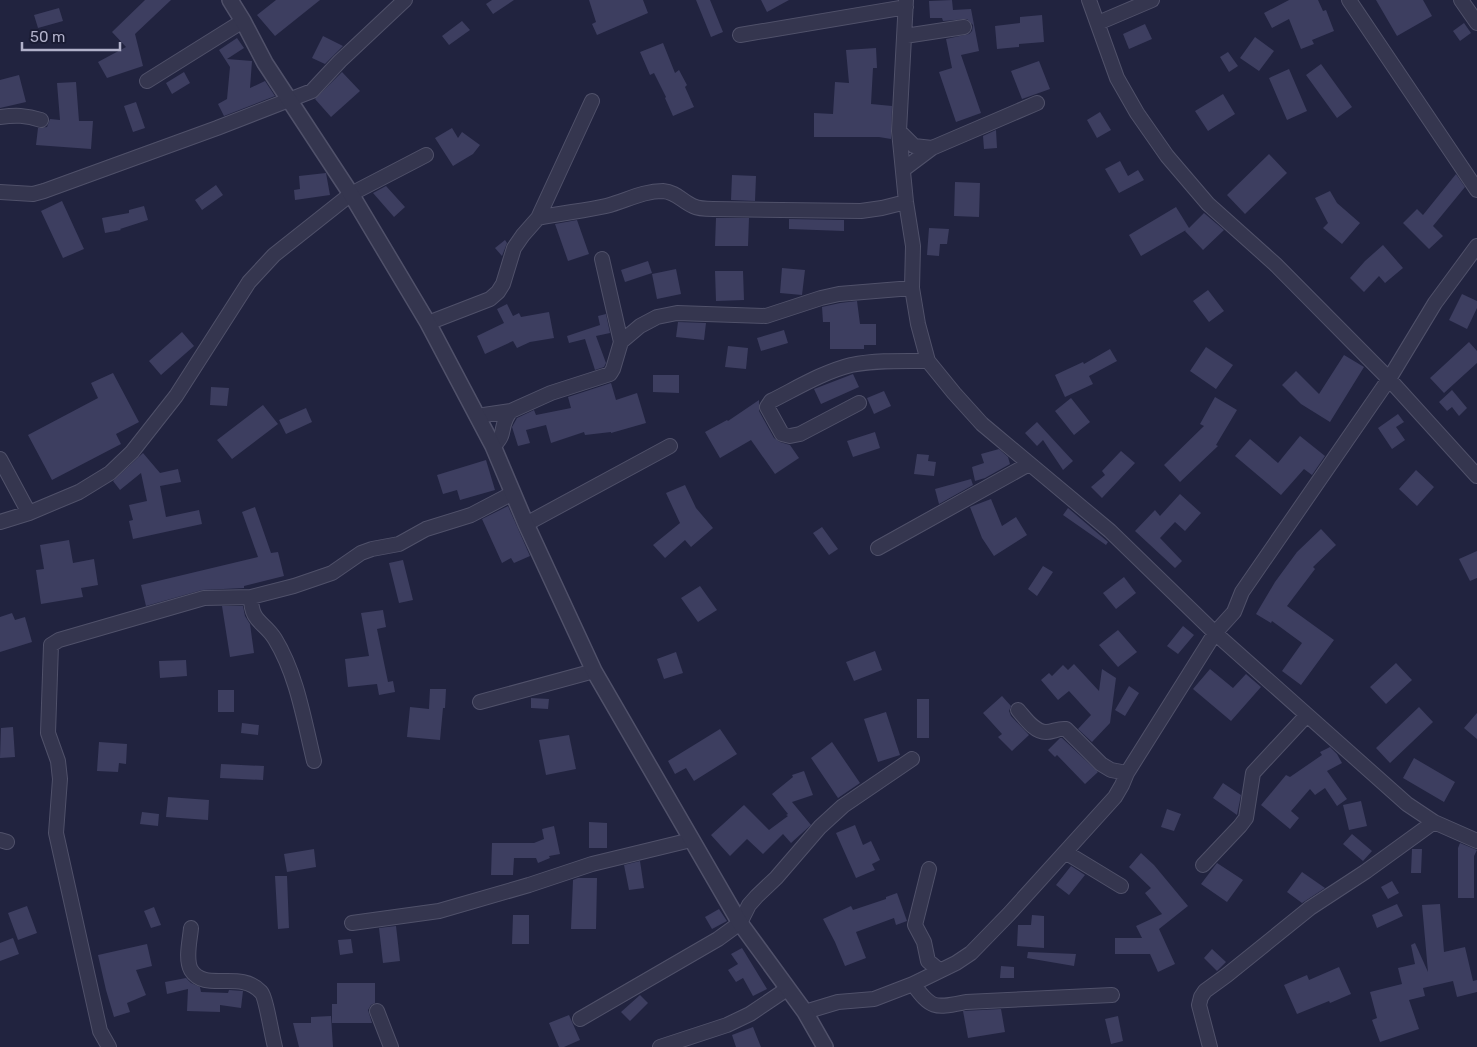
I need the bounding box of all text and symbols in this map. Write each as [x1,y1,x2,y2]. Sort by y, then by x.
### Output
scale bar [22,20,120,52]
text: 50 m [30,28,65,46]

